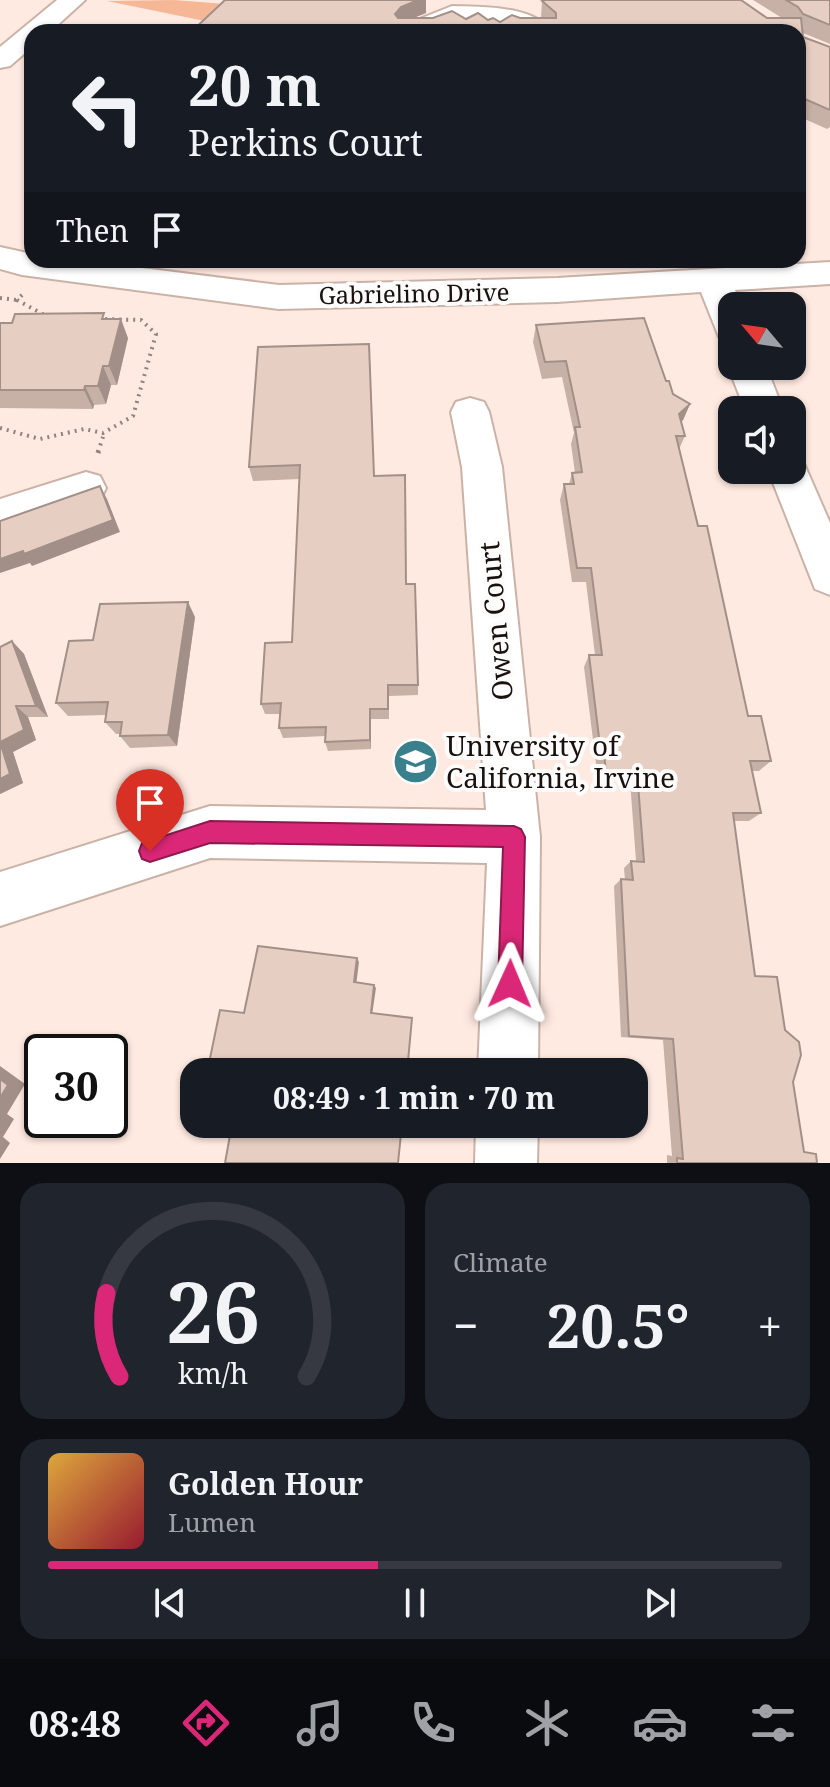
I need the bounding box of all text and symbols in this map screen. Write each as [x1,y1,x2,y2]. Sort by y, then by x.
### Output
text: 20 m [188,46,321,122]
icon: left [56,56,160,160]
text: Perkins Court [188,118,423,167]
icon: arrive [145,208,189,252]
text: Then [56,210,129,251]
street label: Gabrielino Drive [318,275,510,311]
north arrow [718,292,806,380]
map controls [718,292,806,484]
button: sound [718,396,806,484]
street label: Owen Court [469,540,521,702]
place label: University of California, Irvine [446,726,675,796]
school or university icon: University of California, Irvine [391,737,439,785]
pin [116,769,184,851]
icon: arrive [128,781,172,825]
position arrow [468,942,552,1026]
speed limit sign: 30 [24,1034,128,1138]
text: 08:49 · 1 min · 70 m [273,1077,555,1118]
text: Climate [453,1244,548,1280]
text: 26 [165,1254,260,1367]
text: 20.5° [546,1284,690,1366]
text: − [453,1295,478,1355]
text: + [757,1295,782,1355]
text: km/h [177,1353,248,1392]
text: Golden Hour [168,1463,363,1504]
text: Lumen [168,1504,256,1540]
icon: previous [148,1581,192,1625]
icon: pause [393,1581,437,1625]
icon: next [638,1581,682,1625]
icon: directions [178,1695,234,1751]
icon: music [292,1695,348,1751]
icon: phone [405,1695,461,1751]
icon: climate [519,1695,575,1751]
icon: car [632,1695,688,1751]
icon: filters [745,1695,801,1751]
text: 08:48 [29,1699,121,1748]

